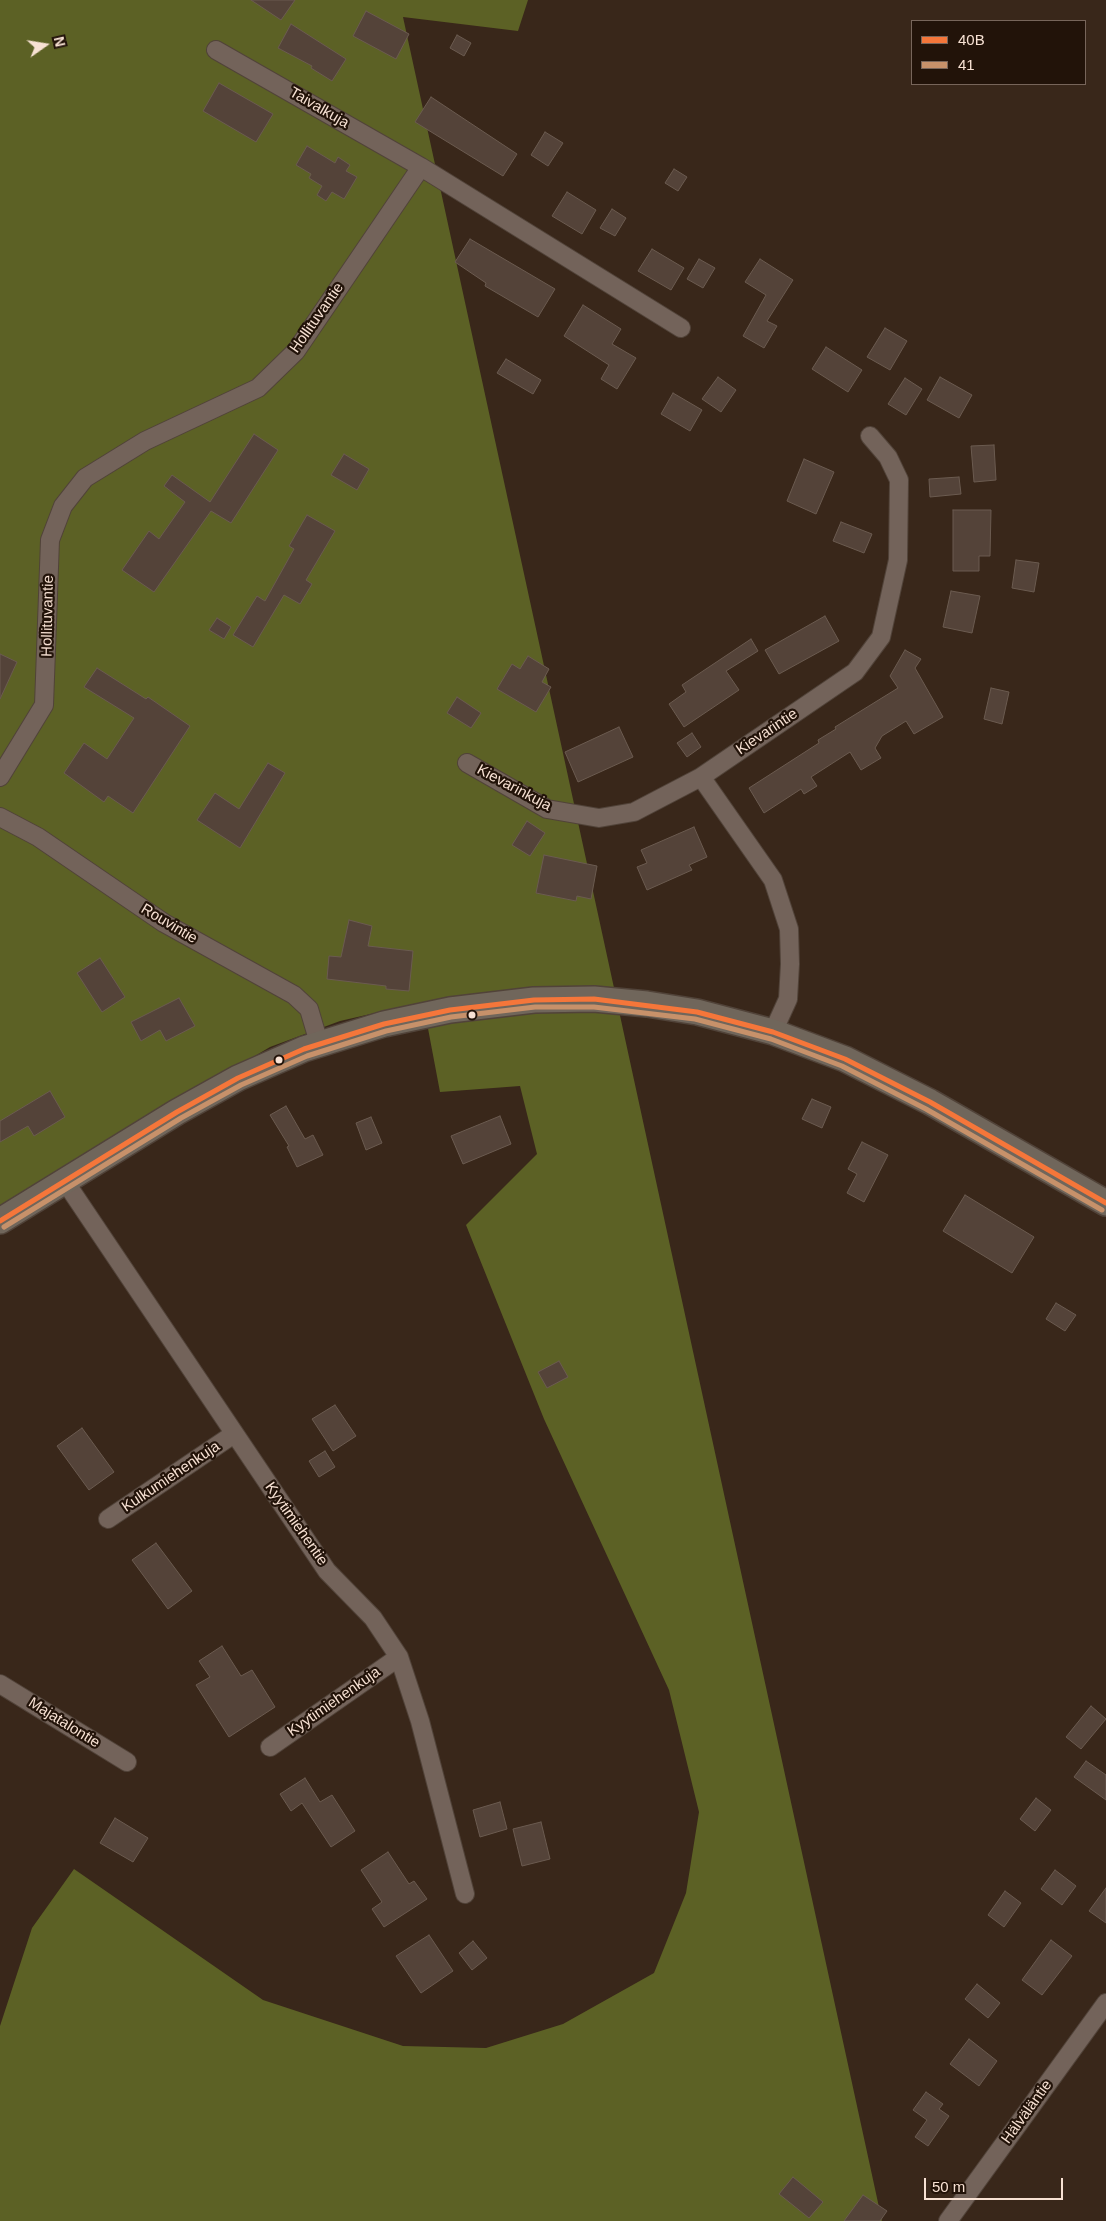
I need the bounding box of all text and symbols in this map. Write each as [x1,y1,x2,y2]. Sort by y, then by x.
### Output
north arrow [20,20,70,70]
legend [911,20,1086,85]
text: 40B [958,31,985,48]
text: N [51,35,69,48]
text: 41 [958,56,975,73]
street label: Taivalkuja [286,84,352,132]
street label: Hollituvantie [286,279,348,357]
street label: Hollituvantie [38,575,58,657]
street label: Kievarintie [733,705,801,759]
street label: Kievarinkuja [474,761,554,815]
street label: Rouvintie [138,900,200,948]
unlabelled marker [467,1010,477,1020]
unlabelled marker [274,1055,284,1065]
street label: Kulkumiehenkuja [119,1438,223,1516]
street label: Kyytimiehentie [261,1479,331,1569]
street label: Kyytimiehenkuja [284,1663,384,1741]
street label: Majatalontie [25,1694,103,1752]
street label: Hälväläntie [998,2077,1056,2147]
scale bar [926,2168,1065,2200]
text: 50 m [932,2178,965,2195]

